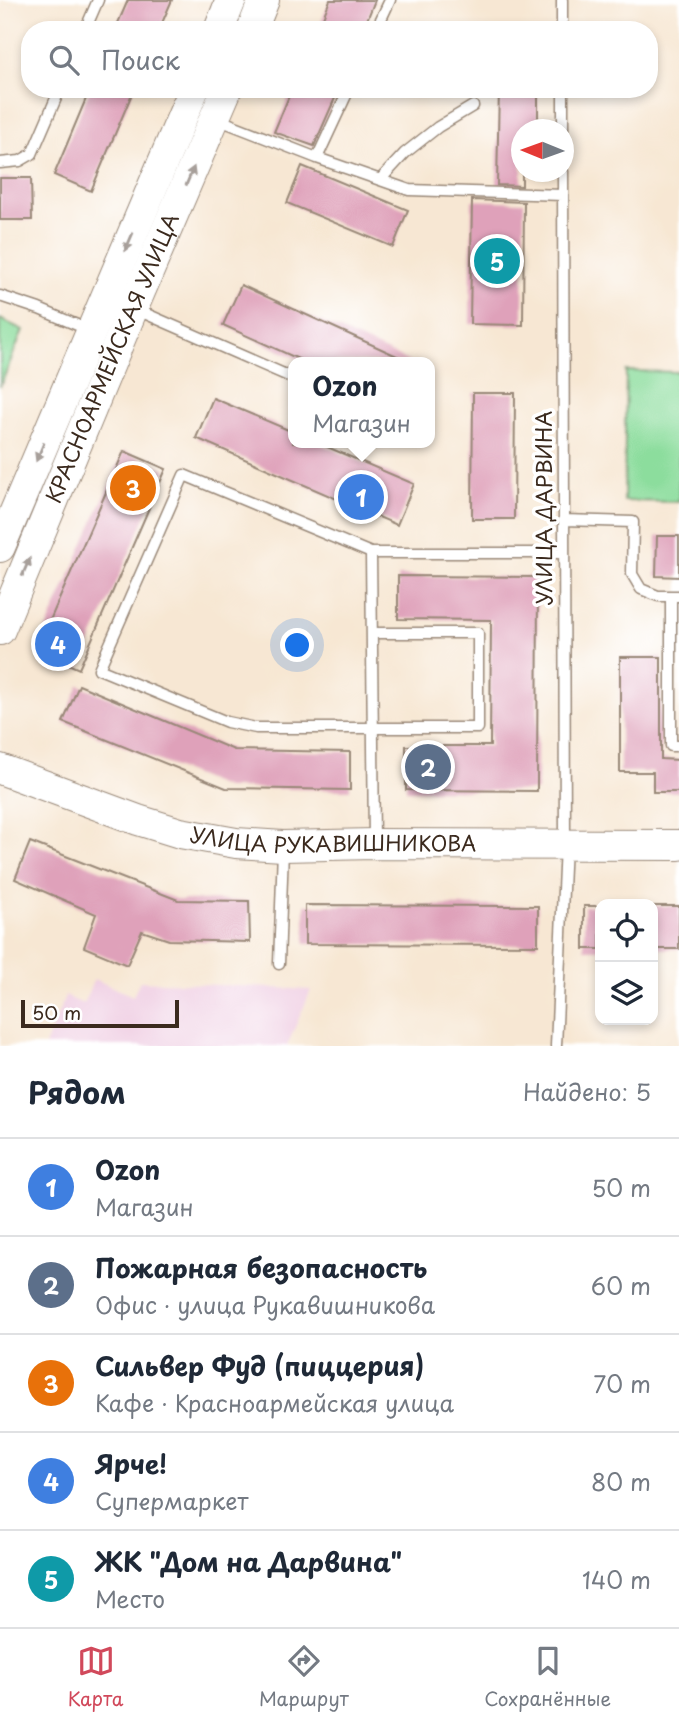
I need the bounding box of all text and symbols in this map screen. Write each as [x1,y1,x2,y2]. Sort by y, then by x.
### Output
search box [21,21,658,98]
text: Поиск [101,40,180,79]
icon: search [45,41,83,79]
north arrow [511,119,574,182]
one-way arrow [184,165,195,186]
street label: КРАСНОАРМЕЙСКАЯ УЛИЦА [36,208,186,508]
one-way arrow [123,232,134,253]
pin: 5 [474,235,520,287]
popup [288,357,435,448]
text: Ozon [312,366,378,405]
text: Магазин [312,405,411,440]
street label: УЛИЦА ДАРВИНА [527,411,559,605]
one-way arrow [34,442,46,462]
pin: 3 [110,462,156,514]
pin: 1 [338,471,384,523]
one-way arrow [20,557,32,577]
pin: 4 [35,618,81,670]
your location [280,628,314,662]
pin: 2 [405,741,451,793]
street label: УЛИЦА РУКАВИШНИКОВА [188,817,476,860]
map controls [595,899,658,1025]
button: locate [595,899,658,962]
button: layers [595,962,658,1025]
scale bar [21,997,178,1029]
text: 50 m [32,998,81,1026]
text: Рядом [28,1069,126,1114]
text: Найдено: 5 [523,1074,651,1109]
text: Ozon [95,1150,160,1189]
text: 1 [46,1170,57,1205]
text: 50 m [591,1170,651,1205]
text: Магазин [95,1189,194,1224]
text: Пожарная безопасность [95,1248,427,1287]
text: 2 [43,1268,59,1303]
text: 60 m [591,1268,651,1303]
text: Офис · улица Рукавишникова [95,1287,435,1322]
text: Сильвер Фуд (пиццерия) [95,1346,424,1385]
text: 3 [43,1366,59,1401]
text: 70 m [593,1366,651,1401]
text: Кафе · Красноармейская улица [95,1385,454,1420]
text: Ярче! [95,1444,167,1483]
text: 4 [43,1464,59,1499]
text: 80 m [591,1464,651,1499]
text: Супермаркет [95,1483,249,1518]
text: ЖК "Дом на Дарвина" [95,1542,402,1581]
text: 5 [44,1562,58,1597]
text: 140 m [582,1562,651,1597]
text: Место [95,1581,165,1616]
tab: Карта [68,1642,124,1712]
tab: Маршрут [259,1642,349,1712]
tab: Сохранённые [484,1642,611,1712]

